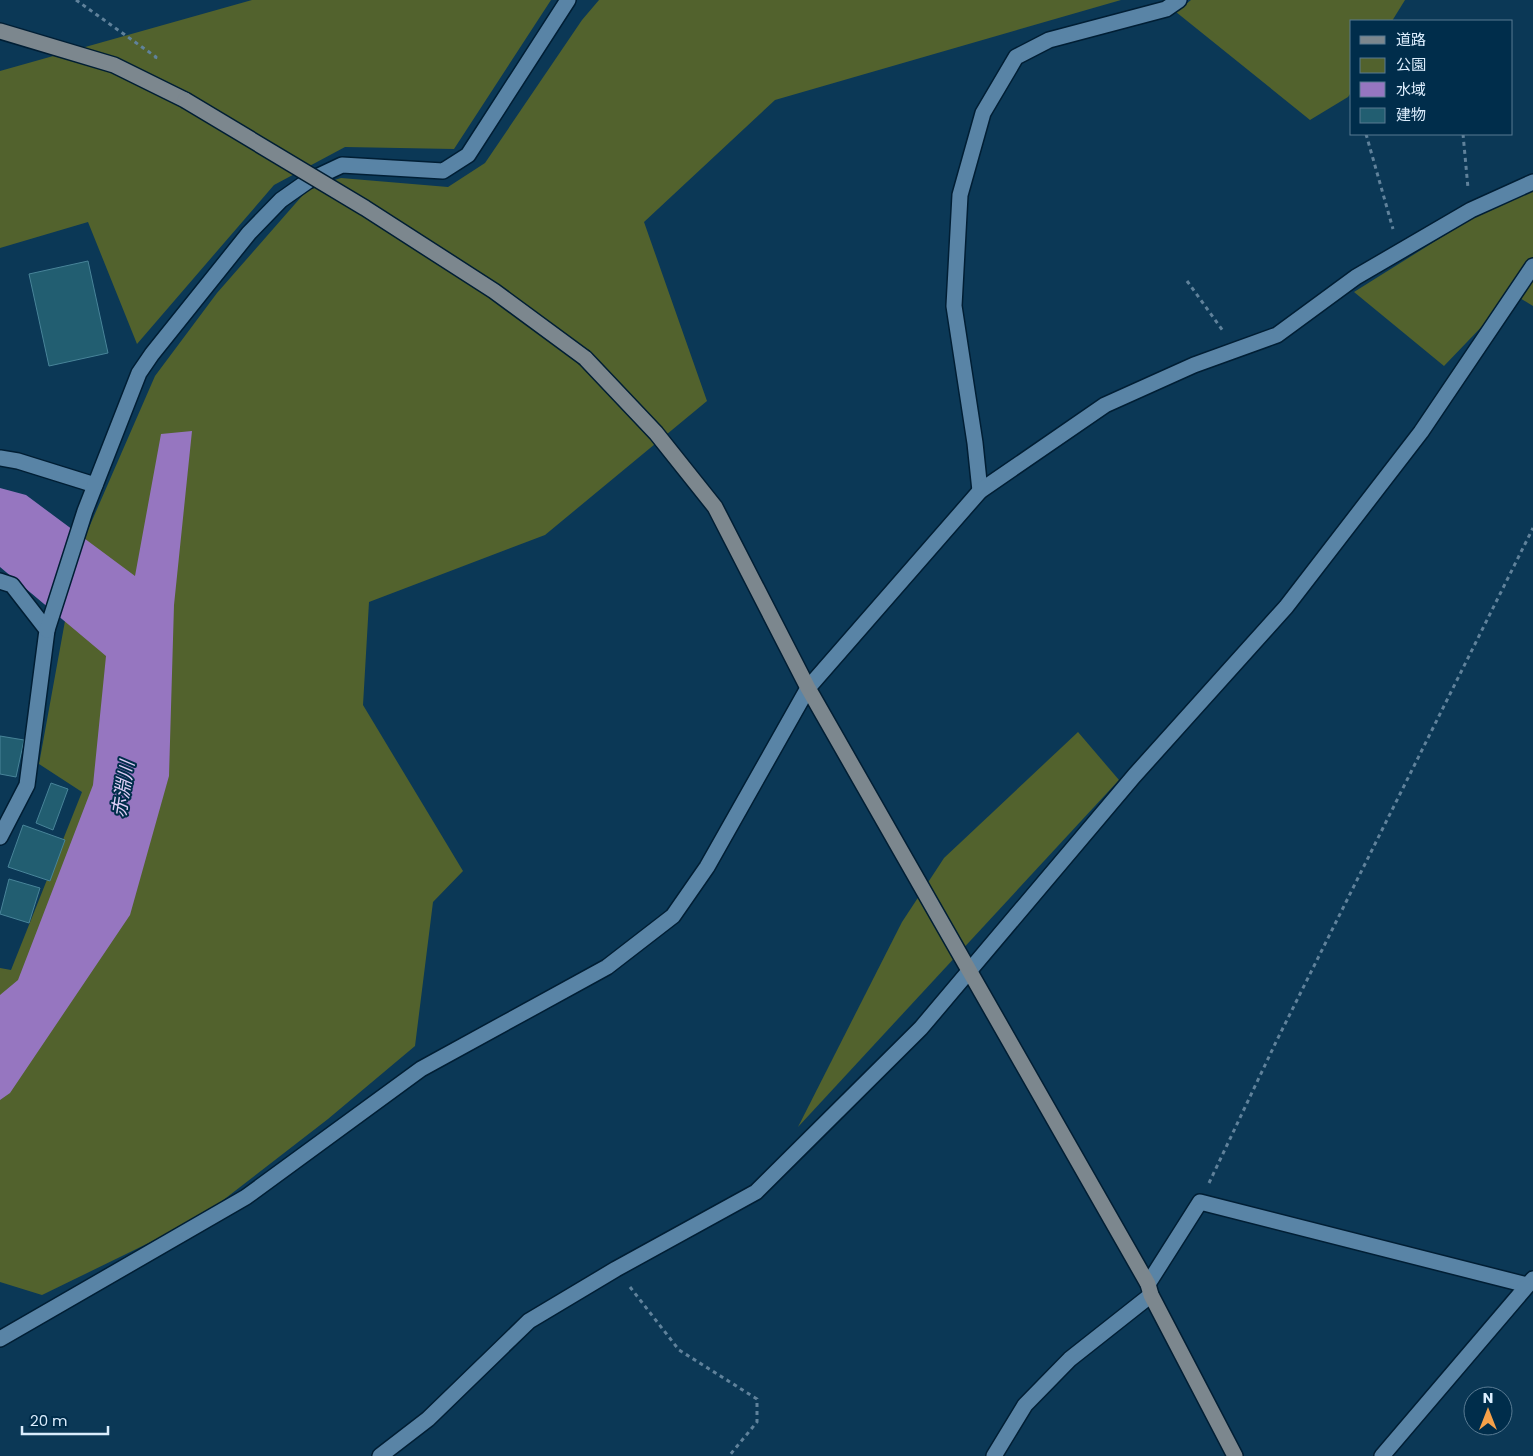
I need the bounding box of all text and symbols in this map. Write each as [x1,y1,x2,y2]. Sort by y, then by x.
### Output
legend [1350,20,1513,135]
text: 道路 [1396,29,1426,50]
text: 公園 [1396,54,1426,75]
text: 水域 [1396,79,1426,100]
text: 建物 [1396,104,1426,125]
water label: 赤淵川 [105,757,141,819]
north arrow [1463,1386,1513,1436]
text: N [1483,1388,1493,1408]
scale bar [22,1404,109,1436]
text: 20 m [30,1410,68,1431]

